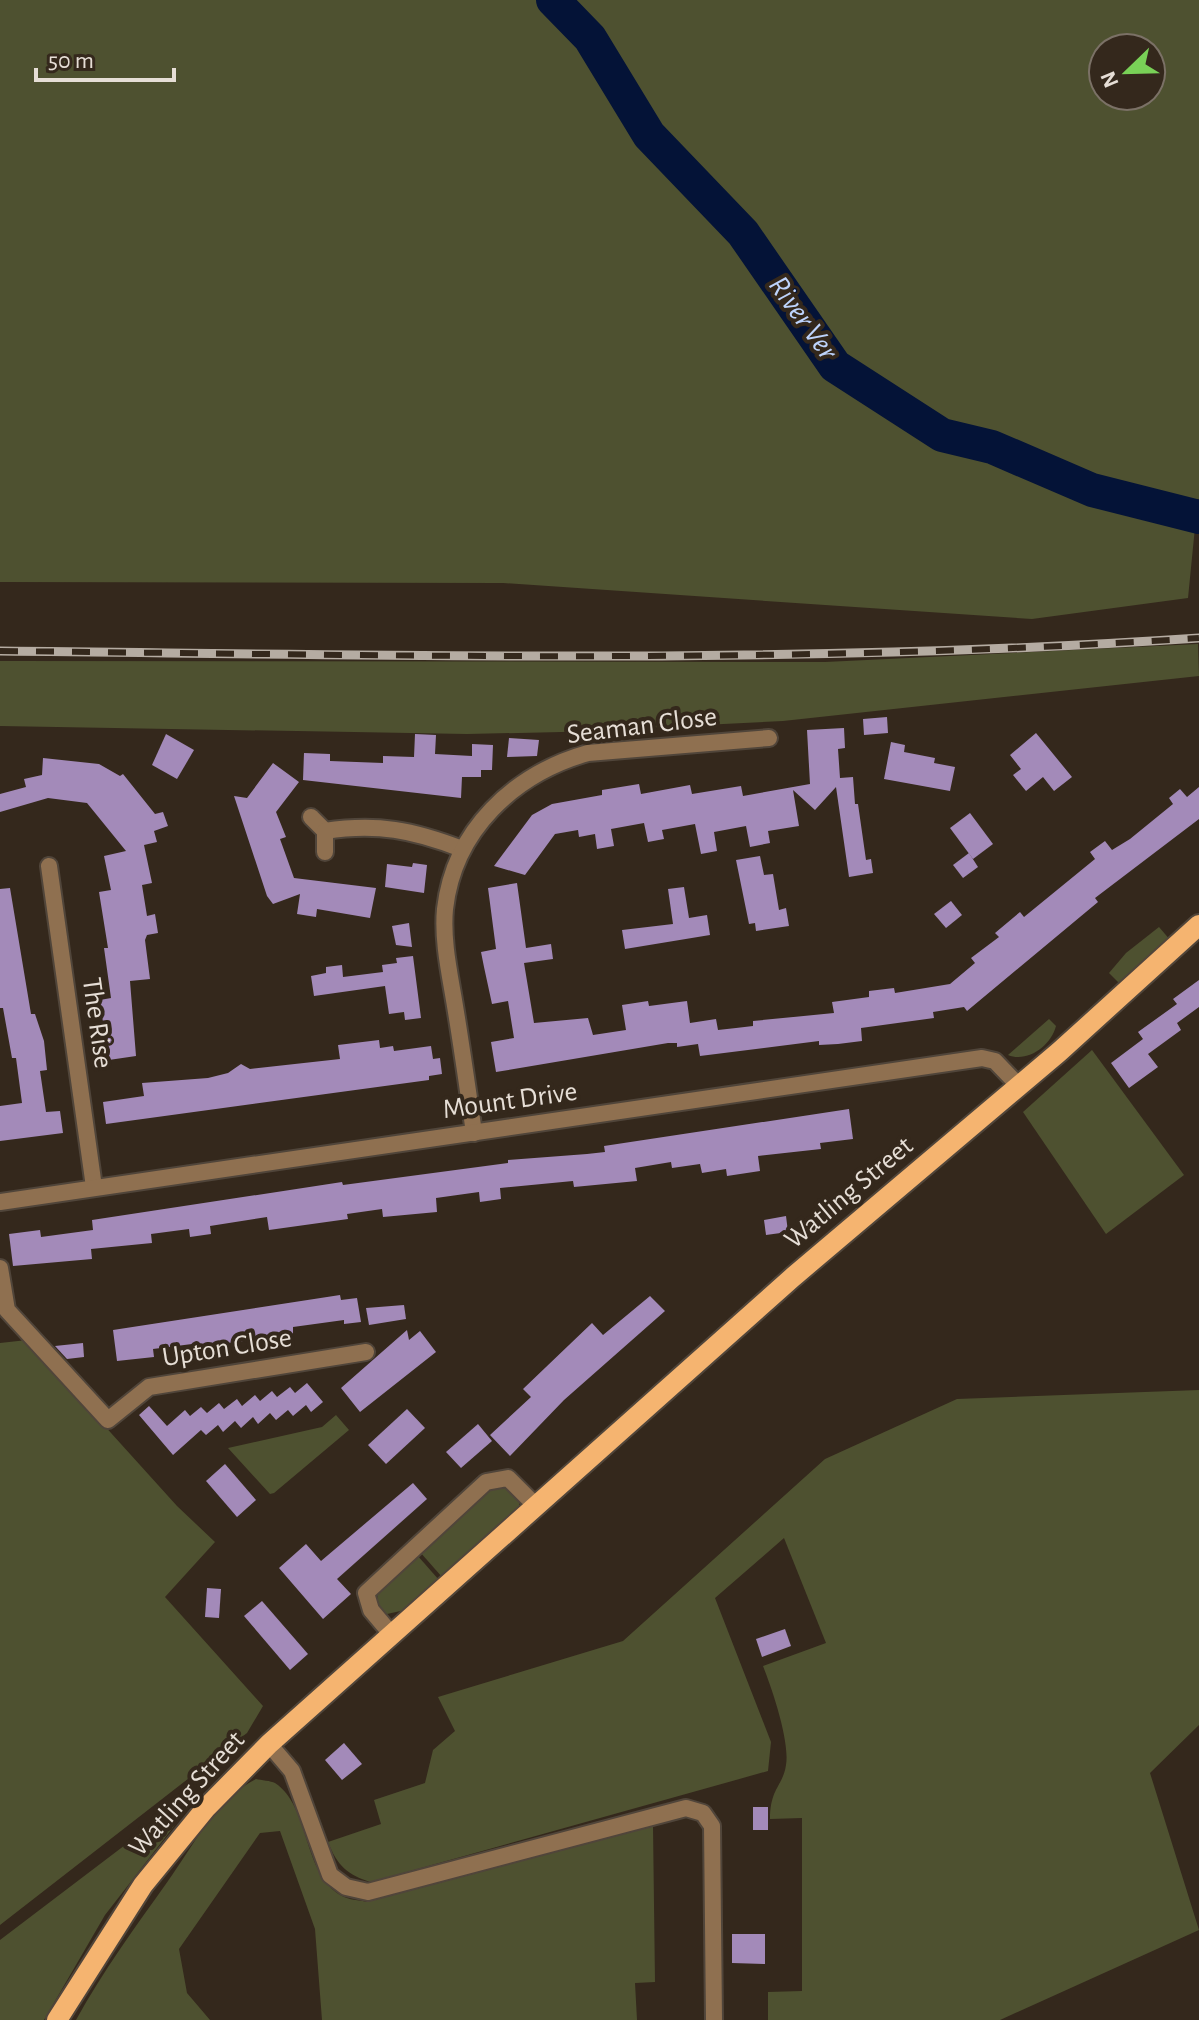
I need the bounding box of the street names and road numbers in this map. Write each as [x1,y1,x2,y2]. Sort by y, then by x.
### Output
street label: Seaman Close [565,703,719,749]
street label: The Rise [77,976,117,1070]
street label: Mount Drive [441,1078,579,1124]
street label: Watling Street [780,1132,918,1254]
street label: Upton Close [160,1324,294,1372]
street label: Watling Street [124,1726,250,1862]

